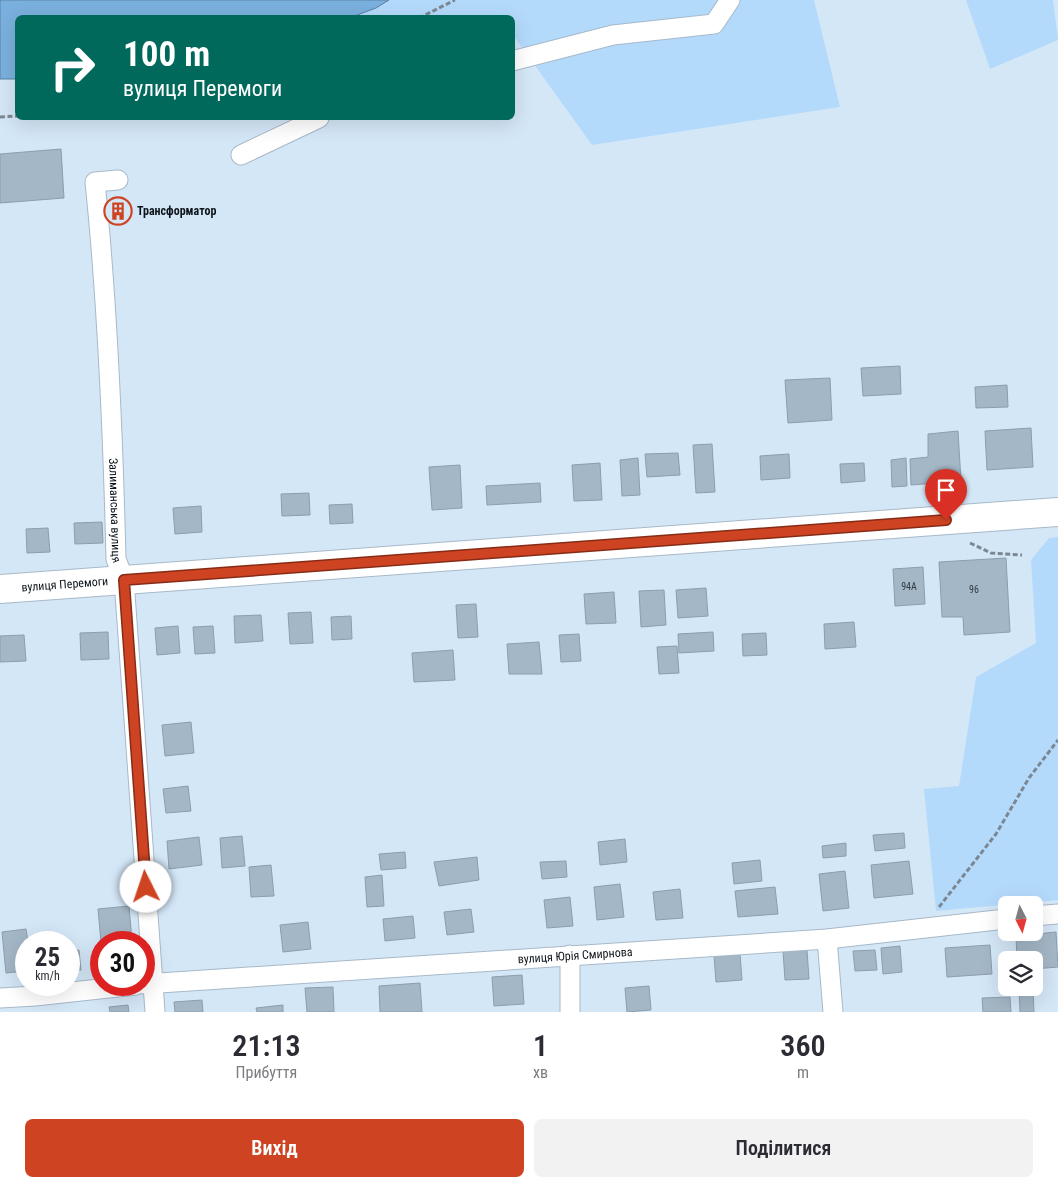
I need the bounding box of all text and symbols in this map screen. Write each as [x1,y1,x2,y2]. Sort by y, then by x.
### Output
text: 100 m [123,34,210,75]
icon: right [40,35,105,100]
text: вулиця Перемоги [123,76,282,101]
building icon: Трансформатор [103,196,133,226]
place label: Трансформатор [137,204,216,218]
street label: Залиманська вулиця [106,458,124,565]
pin [925,469,967,520]
icon: arrive [932,476,960,504]
street label: вулиця Перемоги [21,574,109,594]
house number: 94А [901,581,917,592]
house number: 96 [969,584,979,595]
position arrow [119,860,171,912]
north arrow [998,896,1042,941]
map controls [998,896,1043,996]
speed limit sign: 30 [90,931,155,996]
text: 25 [35,943,60,972]
street label: вулиця Юрія Смирнова [517,945,633,966]
button: layers [998,951,1043,996]
text: km/h [35,969,60,983]
text: 21:13 [232,1028,301,1063]
text: 1 [533,1028,548,1063]
text: 360 [780,1028,826,1063]
text: Прибуття [236,1063,297,1082]
text: хв [533,1063,548,1082]
text: m [797,1063,809,1082]
button: Вихід [25,1119,524,1177]
button: Поділитися [534,1119,1033,1177]

